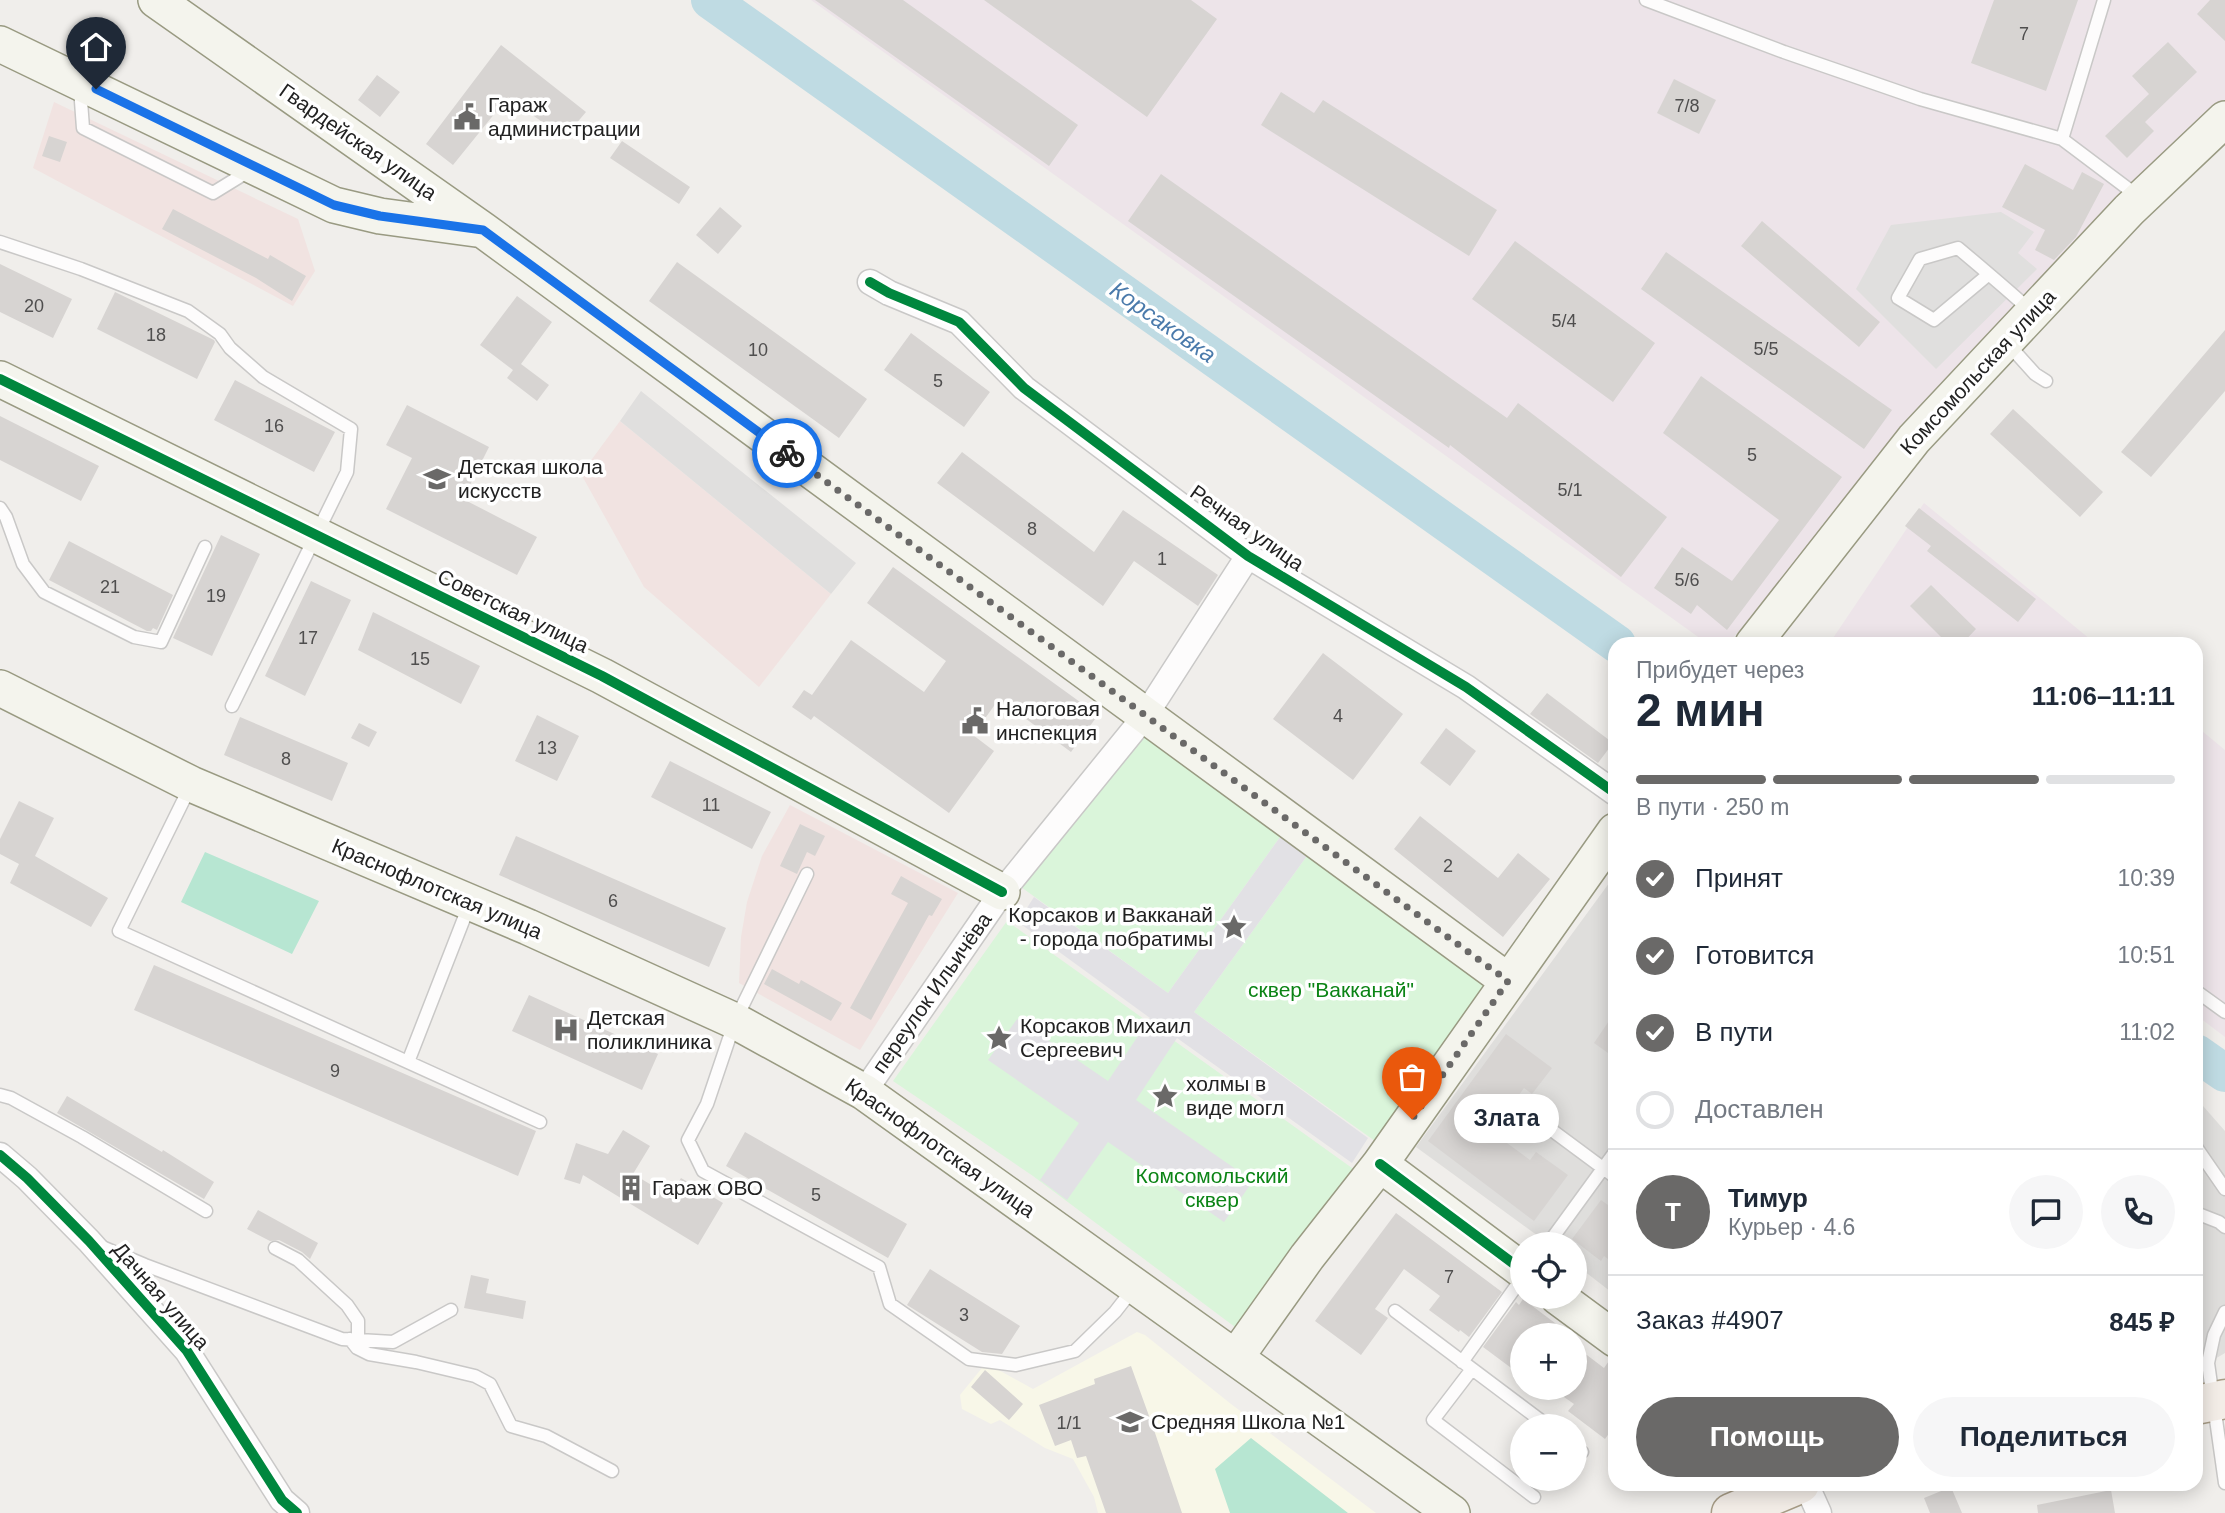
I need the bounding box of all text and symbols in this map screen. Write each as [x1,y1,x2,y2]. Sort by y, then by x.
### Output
pin [66,17,126,89]
house number: 7 [2019,24,2029,44]
icon: home [77,28,115,66]
street label: Гвардейская улица [275,79,441,205]
place label: Гараж администрации [488,93,640,140]
house number: 7/8 [1674,96,1700,116]
public building icon: Гараж администрации [452,102,482,132]
water label: Корсаковка [1105,276,1221,368]
street label: Комсомольская улица [1895,284,2060,459]
house number: 20 [24,296,44,316]
house number: 5/4 [1551,311,1577,331]
house number: 18 [146,325,166,345]
house number: 5/5 [1753,339,1779,359]
house number: 10 [748,340,768,360]
house number: 5 [933,371,943,391]
house number: 16 [264,416,284,436]
courier [752,418,822,488]
icon: bike [768,434,806,472]
house number: 5 [1747,445,1757,465]
place label: Детская школа искусств [458,455,603,502]
school or university icon: Детская школа искусств [422,464,452,494]
street label: Речная улица [1186,480,1309,575]
house number: 5/1 [1557,480,1583,500]
house number: 8 [1027,519,1037,539]
house number: 1 [1157,549,1167,569]
street label: Советская улица [434,564,593,657]
house number: 5/6 [1674,570,1700,590]
house number: 21 [100,577,120,597]
house number: 19 [206,586,226,606]
house number: 17 [298,628,318,648]
house number: 15 [410,649,430,669]
text: Прибудет через [1636,657,1804,683]
text: 11:06–11:11 [2032,681,2175,711]
text: 2 мин [1636,684,1764,736]
place label: Налоговая инспекция [996,697,1100,744]
public building icon: Налоговая инспекция [960,706,990,736]
house number: 4 [1333,706,1343,726]
house number: 13 [537,738,557,758]
house number: 8 [281,749,291,769]
text: В пути · 250 m [1636,794,1789,820]
house number: 11 [702,795,720,815]
street label: Краснофлотская улица [329,834,546,943]
house number: 2 [1443,856,1453,876]
icon: check [1636,860,1674,898]
text: Принят [1695,863,1783,893]
text: 10:39 [2117,865,2175,891]
house number: 6 [608,891,618,911]
place label: Корсаков и Вакканай - города побратимы [1008,903,1213,950]
street label: переулок Ильичёва [867,908,996,1077]
place icon: Корсаков и Вакканай - города побратимы [1219,912,1249,942]
icon: check [1636,937,1674,975]
text: Готовится [1695,940,1814,970]
text: 10:51 [2117,942,2175,968]
park label: сквер "Вакканай" [1248,978,1414,1001]
place label: Детская поликлиника [587,1006,712,1053]
place label: Корсаков Михаил Сергеевич [1020,1014,1191,1061]
icon: check [1636,1014,1674,1052]
hospital icon: Детская поликлиника [551,1015,581,1045]
text: В пути [1695,1017,1773,1047]
text: 11:02 [2119,1019,2175,1045]
place icon: Корсаков Михаил Сергеевич [984,1023,1014,1053]
pin [1382,1047,1442,1119]
icon: bag [1393,1058,1431,1096]
house number: 9 [330,1061,340,1081]
place label: холмы в виде могл [1186,1072,1284,1119]
street label: Краснофлотская улица [841,1073,1040,1222]
place icon: холмы в виде могл [1150,1081,1180,1111]
callout: Злата [1454,1094,1559,1144]
text: Доставлен [1695,1094,1824,1124]
text: Злата [1474,1105,1539,1131]
park label: Комсомольский сквер [1136,1164,1288,1211]
building icon: Гараж ОВО [616,1173,646,1203]
button: chat [2009,1175,2083,1249]
button: phone [2101,1175,2175,1249]
place label: Гараж ОВО [652,1176,763,1199]
text: Тимур [1728,1183,1808,1213]
house number: 5 [811,1185,821,1205]
text: Т [1665,1197,1681,1227]
text: Курьер · 4.6 [1728,1214,1855,1240]
map controls [1510,1232,1587,1491]
button: locate [1510,1232,1587,1309]
street label: Дачная улица [109,1237,214,1354]
house number: 7 [1444,1267,1454,1287]
house number: 3 [959,1305,969,1325]
text: Заказ #4907 [1636,1305,1784,1335]
text: 845 ₽ [2109,1307,2175,1337]
button: + [1510,1323,1587,1400]
button: Помощь [1636,1397,1899,1477]
button: Поделиться [1913,1397,2175,1477]
school or university icon: Средняя Школа №1 [1115,1407,1145,1437]
place label: Средняя Школа №1 [1151,1410,1345,1433]
house number: 1/1 [1056,1413,1082,1433]
button: − [1510,1414,1587,1491]

